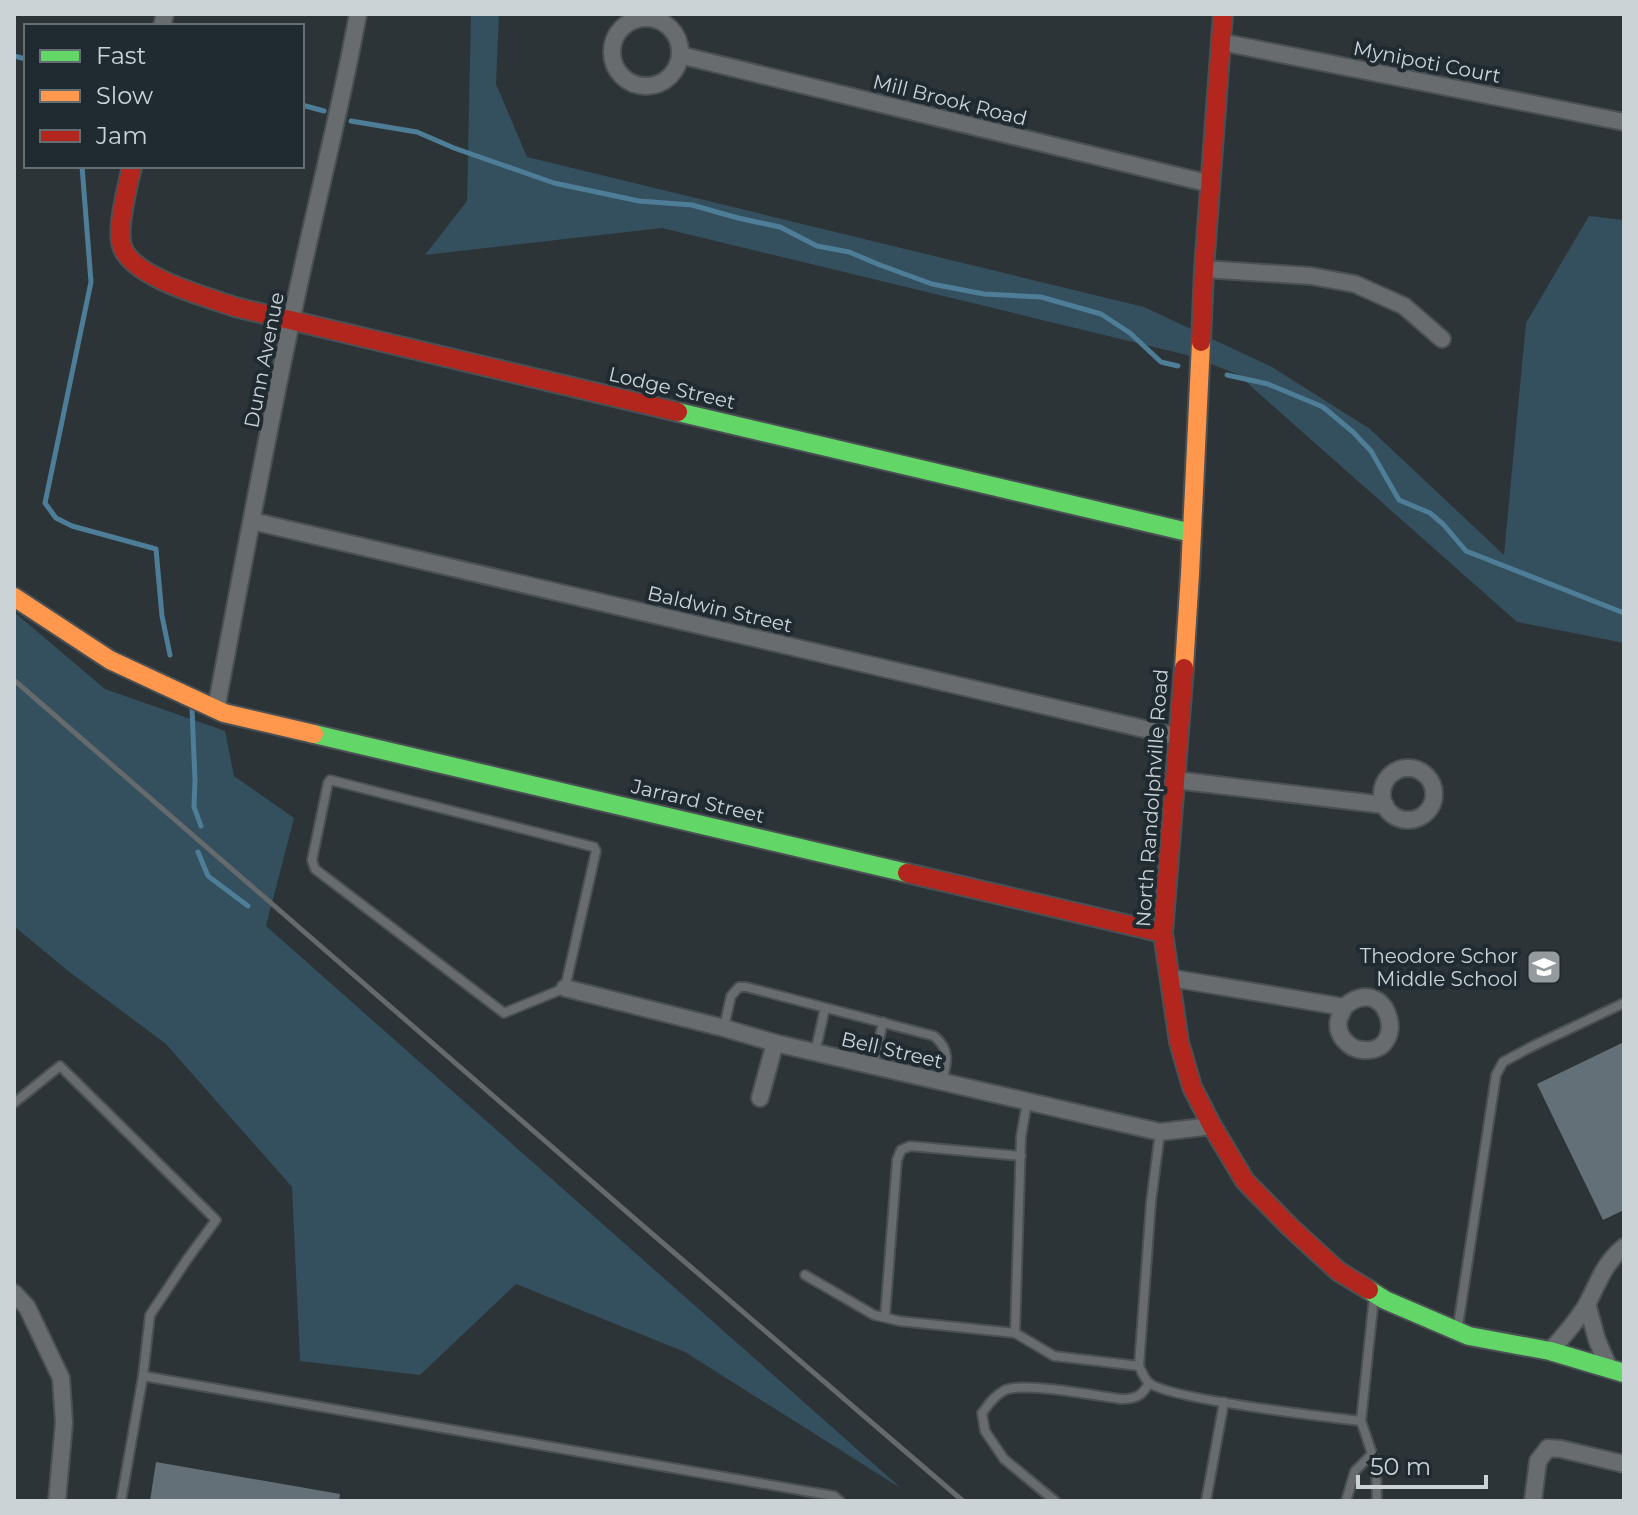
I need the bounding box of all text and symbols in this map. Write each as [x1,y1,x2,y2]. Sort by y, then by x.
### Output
legend [24,24,304,168]
street label: Mynipoti Court [1351,36,1503,88]
text: Fast [96,41,147,70]
street label: Mill Brook Road [870,69,1030,131]
text: Slow [96,81,153,110]
text: Jam [95,121,148,150]
street label: Dunn Avenue [239,290,289,430]
street label: Lodge Street [606,362,738,414]
street label: Baldwin Street [645,581,795,637]
street label: North Randolphville Road [1131,668,1173,928]
street label: Jarrard Street [628,774,767,828]
place label: Theodore Schor Middle School [1360,944,1518,991]
school or university icon: Theodore Schor Middle School [1525,948,1563,986]
street label: Bell Street [839,1027,945,1073]
scale bar [1358,1439,1486,1489]
text: 50 m [1370,1452,1431,1481]

